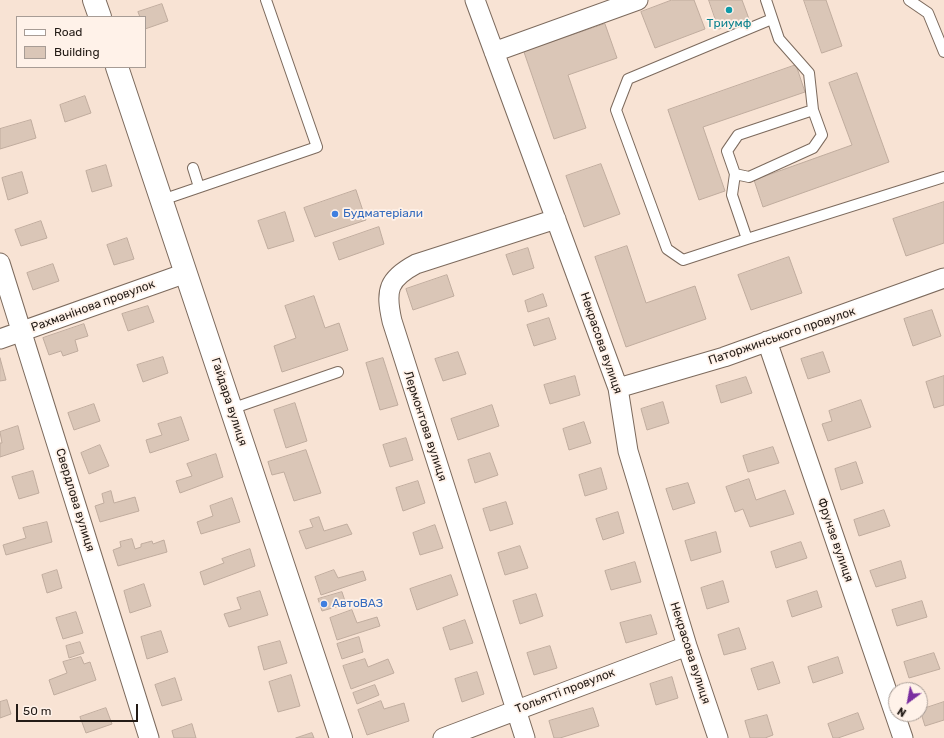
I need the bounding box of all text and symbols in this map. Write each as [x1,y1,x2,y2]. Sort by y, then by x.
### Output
marker: Триумф [724,5,734,15]
legend [16,16,146,68]
place label: Триумф [707,17,751,31]
text: Road [54,25,82,39]
text: Building [54,45,100,59]
place label: Будматеріали [343,207,423,221]
marker: Будматеріали [330,209,340,219]
street label: Рахманінова провулок [29,277,157,335]
street label: Некрасова вулиця [577,290,625,396]
street label: Паторжинського провулок [707,304,857,368]
street label: Гайдара вулиця [208,356,250,448]
street label: Лермонтова вулиця [400,369,450,483]
street label: Свердлова вулиця [52,447,98,553]
street label: Фрунзе вулиця [814,496,856,584]
place label: АвтоВАЗ [332,597,383,611]
marker: АвтоВАЗ [319,599,329,609]
street label: Некрасова вулиця [667,600,713,706]
street label: Тольятті провулок [513,665,617,717]
north arrow [888,682,928,722]
scale bar [18,696,140,722]
text: 50 m [23,704,51,718]
text: N [895,704,909,719]

